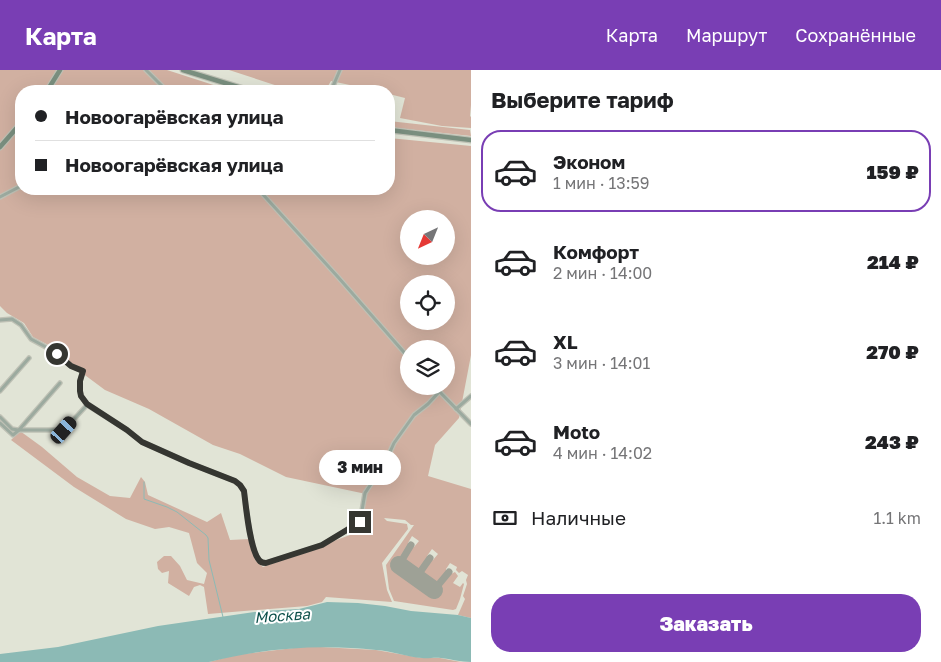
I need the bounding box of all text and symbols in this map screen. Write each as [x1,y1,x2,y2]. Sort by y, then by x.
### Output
text: Карта [25,21,97,50]
text: Карта [606,24,658,46]
text: Маршрут [686,24,767,46]
text: Сохранённые [795,24,916,46]
text: Выберите тариф [491,86,674,113]
text: Новоогарёвская улица [65,105,284,128]
icon: car [493,149,538,194]
text: Эконом [553,150,625,173]
text: Новоогарёвская улица [65,153,284,176]
text: 159 ₽ [867,160,919,183]
text: 1 мин · 13:59 [553,173,649,193]
north arrow [400,210,455,265]
map controls [400,210,455,395]
icon: car [493,239,538,284]
text: Комфорт [553,240,639,263]
text: 214 ₽ [867,250,919,273]
text: 2 мин · 14:00 [553,263,652,283]
button: locate [400,275,455,330]
icon: car [493,329,538,374]
text: XL [553,330,578,353]
button: layers [400,340,455,395]
text: 270 ₽ [866,340,919,363]
route start [46,343,68,365]
text: 3 мин · 14:01 [553,353,650,373]
car [48,414,79,446]
icon: car [493,419,538,464]
text: Moto [553,420,600,443]
text: 243 ₽ [865,430,919,453]
text: 4 мин · 14:02 [553,443,652,463]
callout: 3 мин [319,450,401,484]
text: 3 мин [337,457,383,477]
icon: cash [491,504,519,532]
text: Наличные [531,506,626,529]
text: 1.1 km [873,508,921,528]
route end [349,511,371,533]
button: Заказать [491,594,921,652]
water label: Москва [254,604,311,626]

